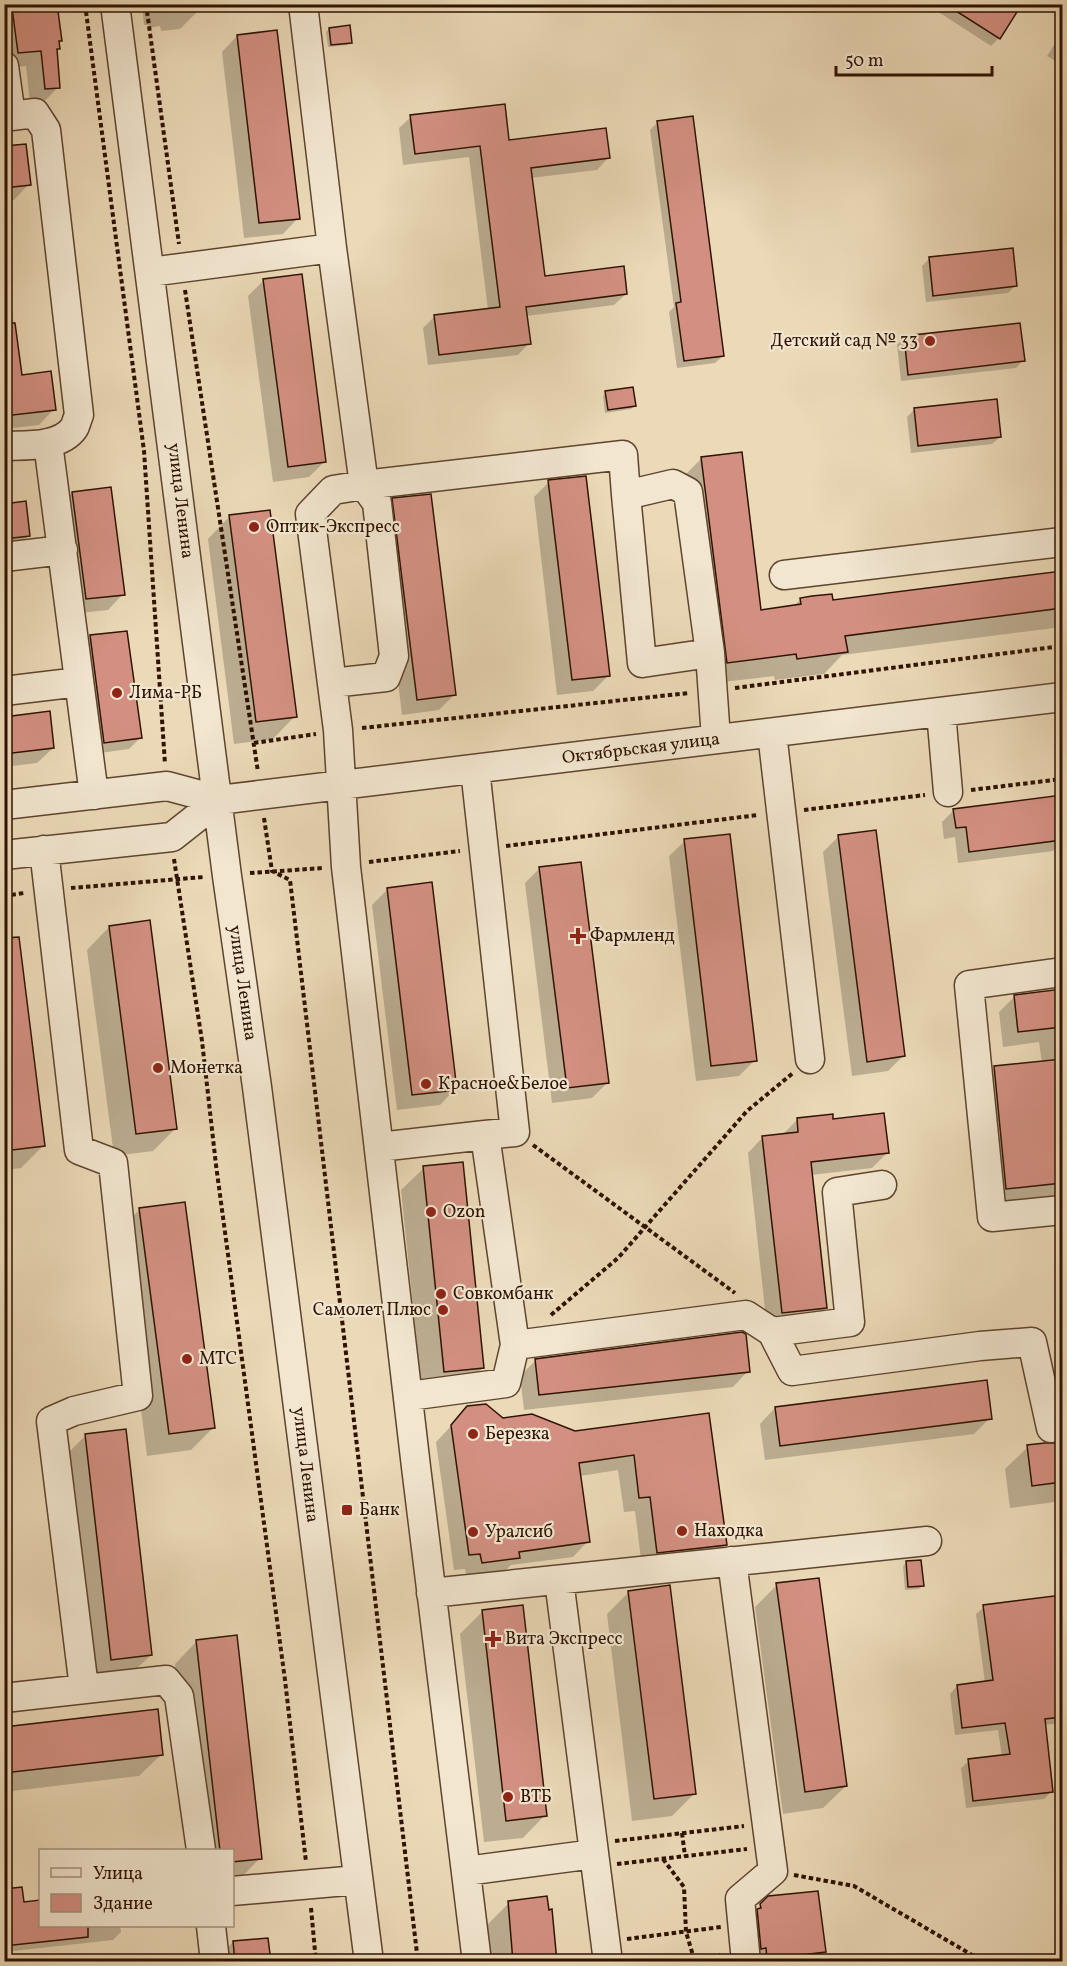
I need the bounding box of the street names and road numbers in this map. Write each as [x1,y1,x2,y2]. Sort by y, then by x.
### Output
street label: улица Ленина [161,442,199,560]
street label: Октябрьская улица [561,727,721,771]
street label: улица Ленина [222,924,262,1042]
street label: улица Ленина [286,1406,324,1524]

